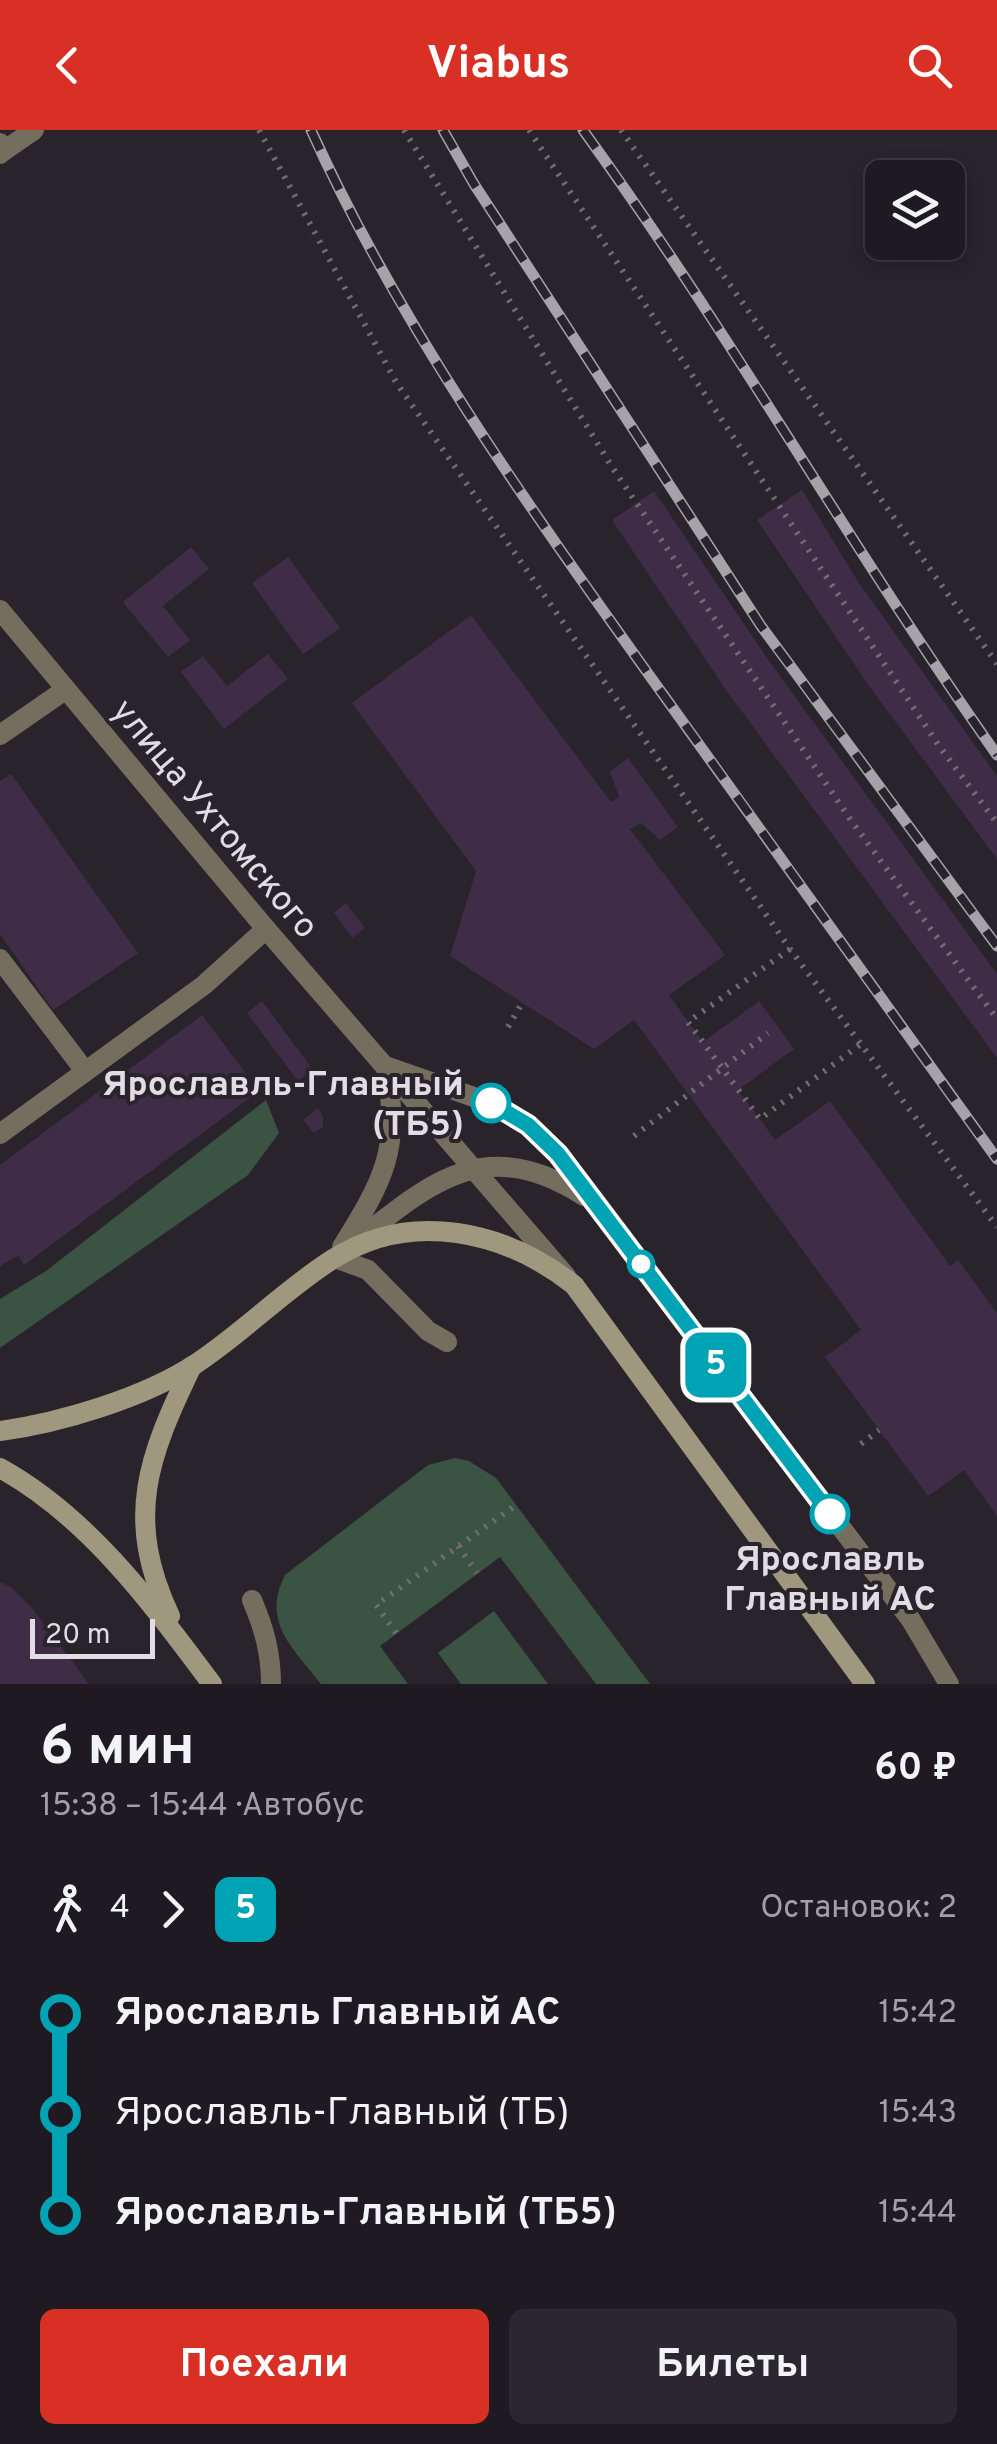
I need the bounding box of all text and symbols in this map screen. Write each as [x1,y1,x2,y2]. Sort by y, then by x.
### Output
text: Viabus [427,37,570,94]
icon: back [40,38,95,93]
icon: search [902,38,957,93]
map controls [865,160,965,260]
button: layers [865,160,965,260]
street label: улица Ухтомского [100,691,327,949]
place label: Ярославль-Главный (ТБ5) [102,1064,464,1148]
marker: Ярославль-Главный (ТБ5) [472,1084,510,1122]
unlabelled marker [628,1251,654,1277]
line badge: 5 [684,1332,748,1398]
text: 5 [705,1343,727,1387]
marker: Ярославль Главный АС [811,1495,849,1533]
place label: Ярославль Главный АС [724,1539,936,1623]
scale bar [30,1614,155,1658]
text: 20 m [45,1618,110,1654]
text: 6 мин [40,1714,195,1784]
text: 60 ₽ [874,1745,957,1794]
text: 15:38 – 15:44 · Автобус [40,1787,365,1827]
icon: walk [40,1882,95,1937]
icon: forward [145,1882,200,1937]
text: 5 [235,1887,256,1931]
text: 4 [110,1889,130,1929]
text: Остановок: 2 [760,1889,957,1929]
text: Ярославль Главный АС [114,1990,560,2039]
text: 15:42 [879,1994,957,2034]
text: Ярославль-Главный (ТБ) [114,2090,570,2139]
text: 15:43 [879,2094,957,2134]
text: Ярославль-Главный (ТБ5) [114,2190,617,2239]
text: 15:44 [878,2194,957,2234]
button: Поехали [40,2309,489,2424]
button: Билеты [509,2309,957,2424]

